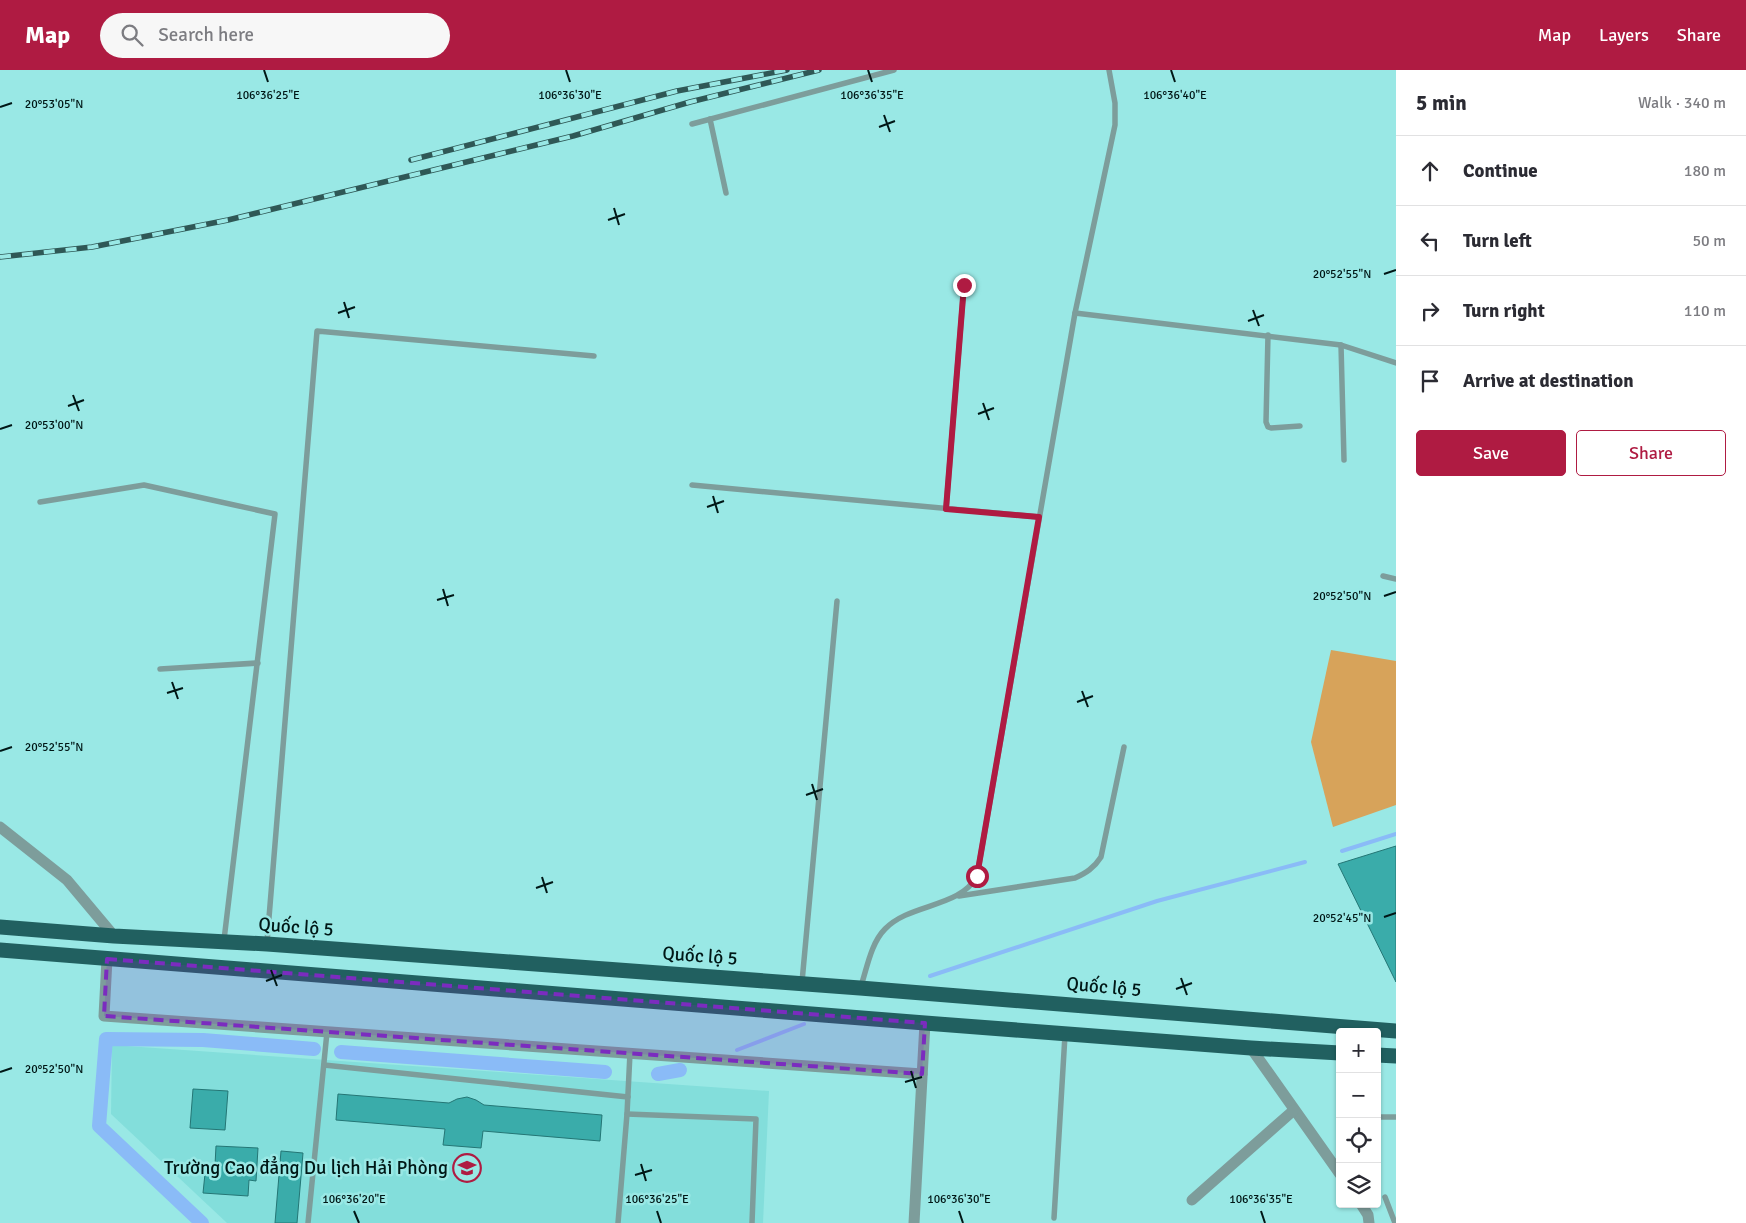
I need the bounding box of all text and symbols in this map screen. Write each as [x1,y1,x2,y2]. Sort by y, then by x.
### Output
search box [100,13,450,58]
text: Map [25,20,70,50]
icon: search [118,21,146,49]
text: Search here [158,23,254,47]
text: Map [1538,24,1571,46]
text: Layers [1599,24,1649,46]
text: Share [1677,24,1721,46]
text: 106°36'25"E [236,88,300,103]
text: 106°36'30"E [538,88,602,103]
text: 106°36'35"E [840,88,904,103]
text: 106°36'40"E [1143,88,1207,103]
text: 5 min [1416,90,1467,116]
text: Walk · 340 m [1638,93,1726,113]
text: 20°53'05"N [25,97,83,112]
icon: ahead [1416,157,1444,185]
text: Continue [1463,159,1538,183]
text: 180 m [1684,161,1726,181]
icon: left [1416,227,1444,255]
text: Turn left [1463,229,1532,253]
text: 50 m [1692,231,1726,251]
text: 20°52'55"N [1313,267,1371,282]
route end [953,274,976,297]
icon: right [1416,297,1444,325]
text: Turn right [1463,299,1545,323]
text: 110 m [1684,301,1726,321]
icon: arrive [1416,367,1444,395]
text: Arrive at destination [1463,369,1634,393]
text: 20°53'00"N [25,418,83,433]
button: Save [1416,430,1566,476]
button: Share [1576,430,1726,476]
text: 20°52'50"N [1313,589,1371,604]
text: 20°52'55"N [25,740,83,755]
route start [966,865,989,888]
text: 20°52'45"N [1313,911,1371,926]
street label: Quốc lộ 5 [258,912,334,942]
street label: Quốc lộ 5 [662,941,738,971]
street label: Quốc lộ 5 [1065,972,1143,1002]
map controls [1336,1028,1381,1208]
button: + [1336,1028,1381,1073]
text: 20°52'50"N [25,1062,83,1077]
button: − [1336,1073,1381,1118]
button: locate [1336,1118,1381,1163]
school or university icon: Trường Cao đẳng Du lịch Hải Phòng [452,1153,482,1183]
place label: Trường Cao đẳng Du lịch Hải Phòng [164,1155,448,1180]
button: layers [1336,1163,1381,1208]
text: 106°36'20"E [322,1192,386,1207]
text: 106°36'25"E [625,1192,689,1207]
text: 106°36'30"E [927,1192,991,1207]
text: 106°36'35"E [1229,1192,1293,1207]

